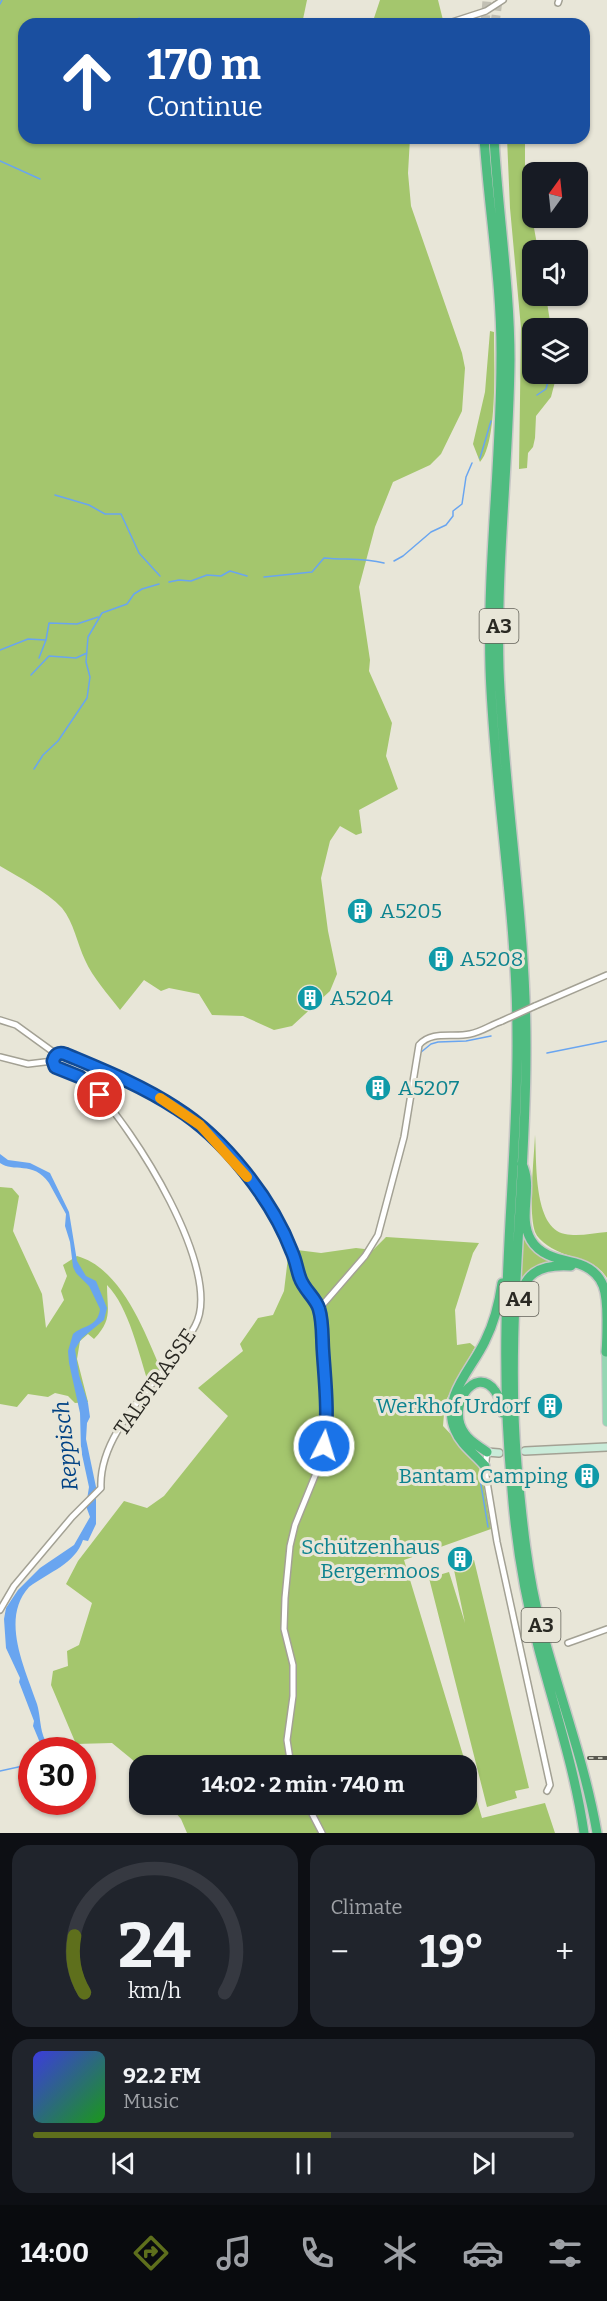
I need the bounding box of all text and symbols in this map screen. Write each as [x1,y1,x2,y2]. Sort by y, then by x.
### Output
text: 170 m [147,40,261,90]
icon: ahead [48,42,126,120]
text: Continue [147,91,263,123]
north arrow [522,162,588,228]
map controls [522,162,588,384]
button: sound [522,240,588,306]
button: layers [522,318,588,384]
road number: A3 [480,609,518,643]
building icon: A5205 [345,896,375,926]
place label: A5205 [380,898,442,924]
building icon: A5208 [426,944,456,974]
place label: A5208 [460,946,523,972]
building icon: A5204 [295,983,325,1013]
place label: A5204 [330,985,393,1011]
pin [74,1069,125,1120]
building icon: A5207 [363,1073,393,1103]
place label: A5207 [398,1075,460,1101]
icon: arrive [83,1078,116,1111]
road number: A4 [500,1282,538,1316]
street label: TALSTRASSE [108,1323,202,1441]
building icon: Werkhof Urdorf [535,1391,565,1421]
place label: Werkhof Urdorf [376,1393,532,1419]
water label: Reppisch [47,1400,84,1492]
position arrow [292,1414,356,1478]
building icon: Bantam Camping [572,1461,602,1491]
place label: Bantam Camping [399,1463,568,1489]
place label: Schützenhaus Bergermoos [301,1534,440,1584]
building icon: Schützenhaus Bergermoos [445,1544,475,1574]
road number: A3 [522,1608,560,1642]
speed limit sign: 30 [18,1737,96,1815]
text: 14:02 · 2 min · 740 m [202,1771,404,1798]
text: Climate [331,1895,402,1919]
text: 24 [118,1909,191,1984]
text: 19° [419,1925,485,1979]
text: − [331,1932,349,1972]
text: + [555,1932,574,1972]
text: km/h [128,1978,181,2004]
text: 92.2 FM [123,2062,201,2089]
text: Music [123,2089,179,2113]
icon: previous [107,2147,140,2180]
icon: pause [287,2147,320,2180]
icon: next [467,2147,500,2180]
icon: directions [130,2232,172,2274]
icon: music [213,2232,255,2274]
icon: phone [296,2232,338,2274]
icon: climate [379,2232,421,2274]
icon: car [462,2232,504,2274]
icon: filters [544,2232,586,2274]
text: 14:00 [20,2237,89,2269]

